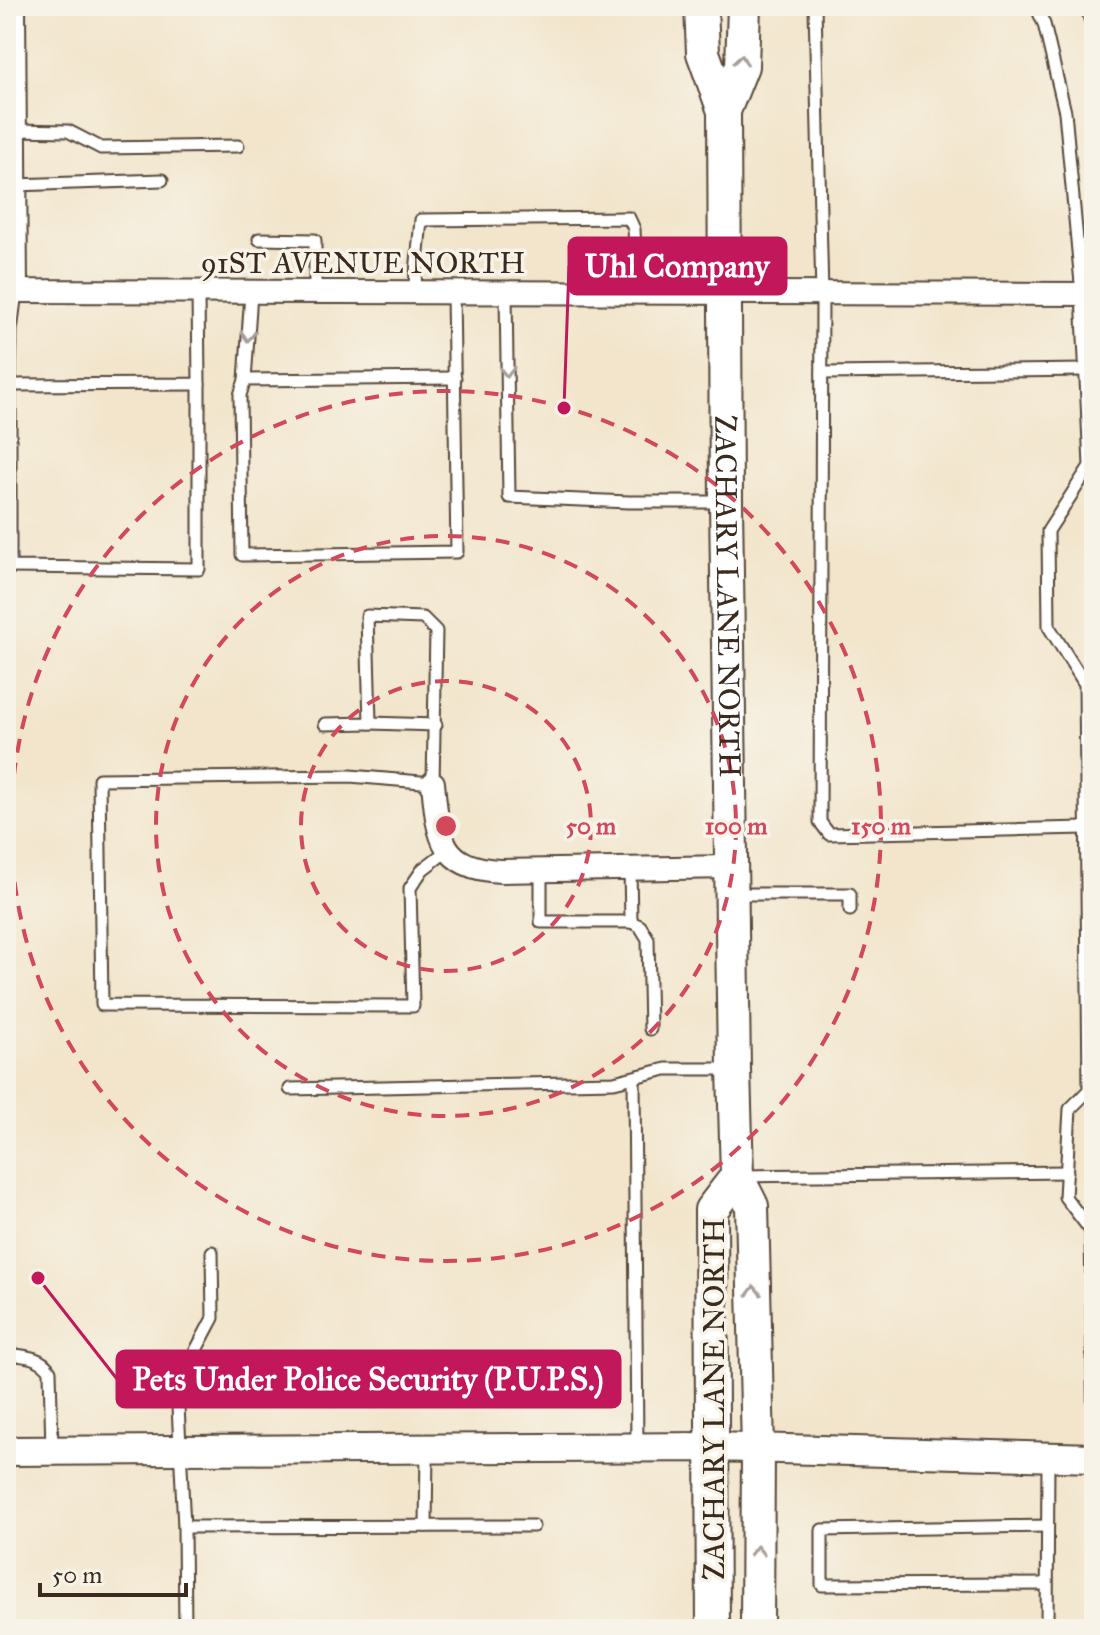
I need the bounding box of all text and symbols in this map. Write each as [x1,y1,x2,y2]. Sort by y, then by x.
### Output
one-way arrow [732,53,749,66]
callout: Uhl Company [569,238,786,294]
street label: 91ST AVENUE NORTH [201,245,525,282]
text: Uhl Company [585,247,770,286]
one-way arrow [240,330,257,343]
one-way arrow [498,366,516,379]
street label: ZACHARY LANE NORTH [708,415,748,778]
text: 50 m [566,811,617,841]
text: 100 m [705,811,768,841]
text: 150 m [851,811,912,841]
centre of rings [432,812,460,840]
street label: ZACHARY LANE NORTH [696,1218,732,1580]
one-way arrow [745,1284,763,1297]
callout: Pets Under Police Security (P.U.P.S.) [117,1351,620,1407]
text: Pets Under Police Security (P.U.P.S.) [132,1360,604,1399]
one-way arrow [748,1544,766,1557]
scale bar [40,1547,186,1597]
text: 50 m [52,1560,102,1590]

